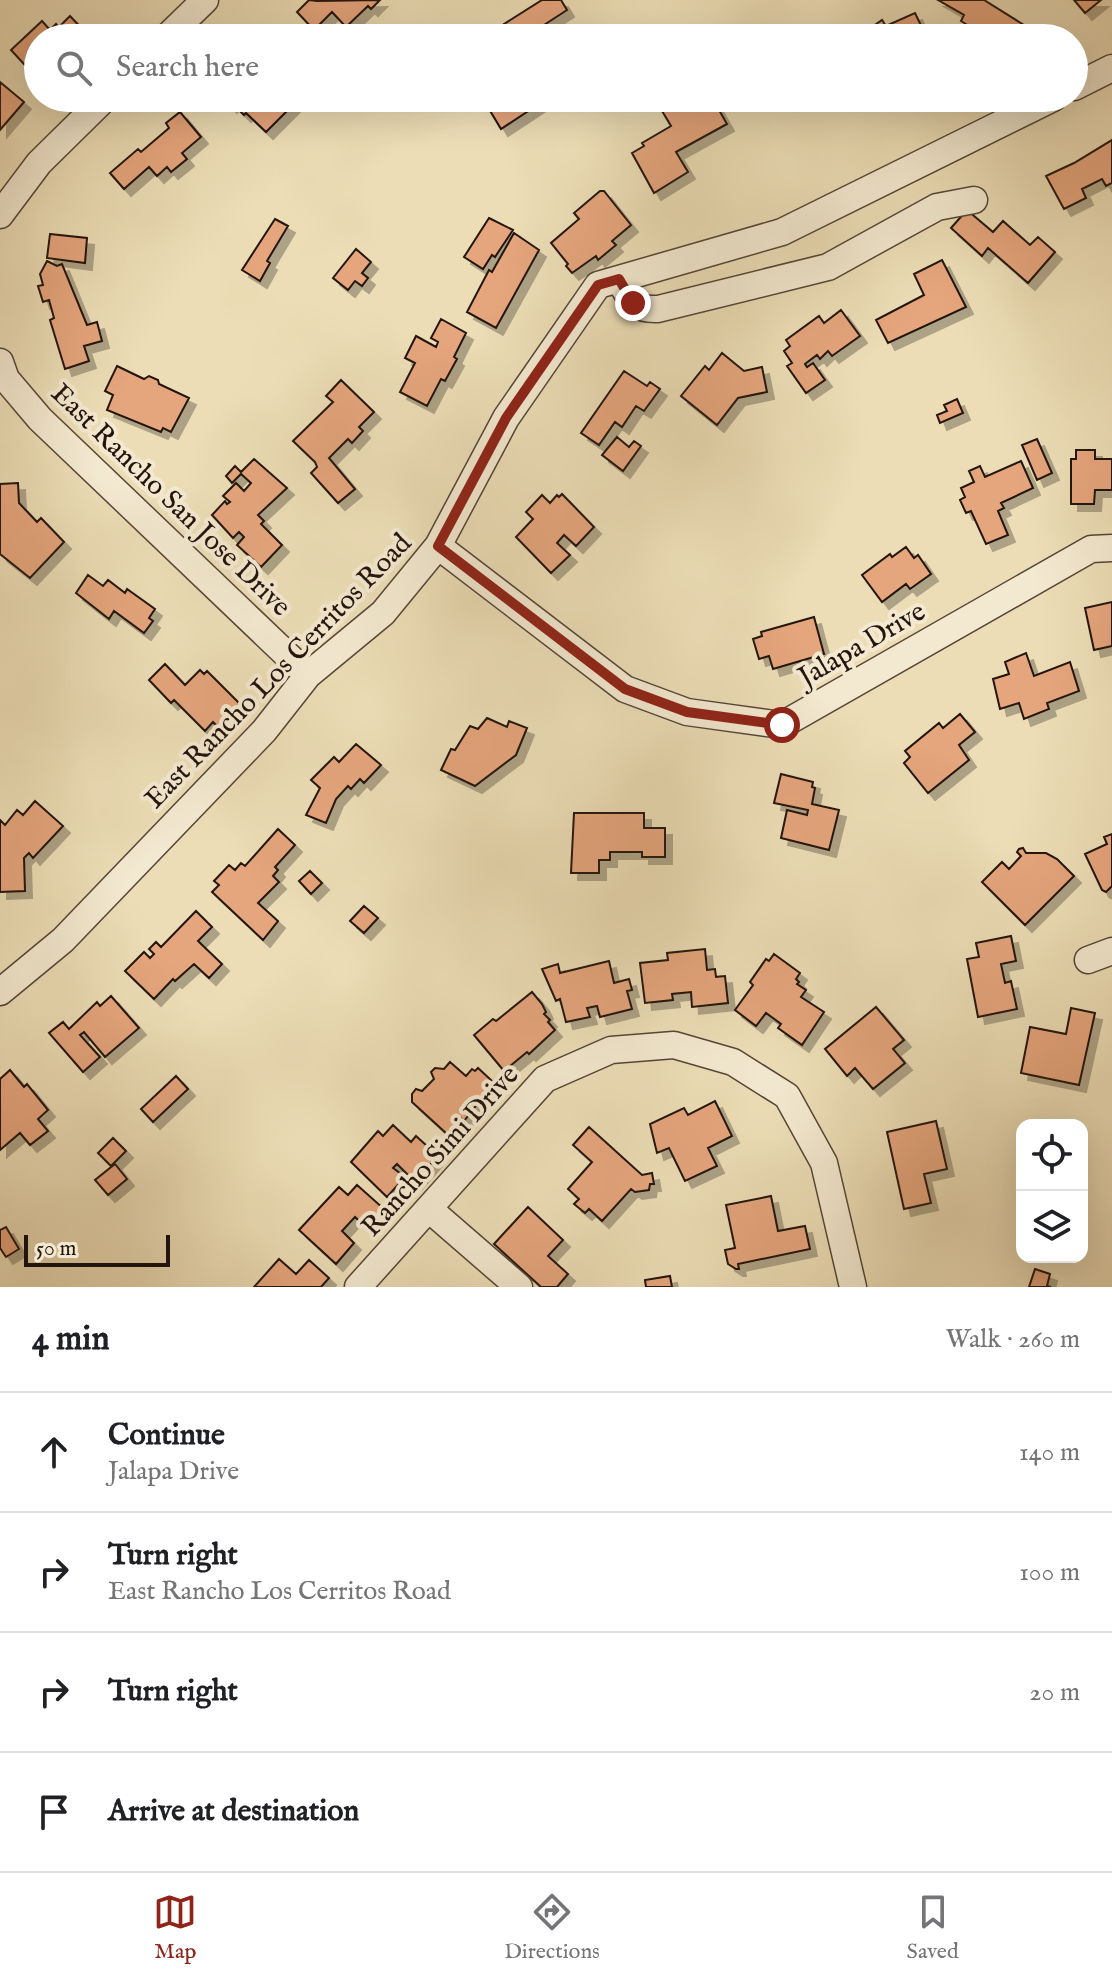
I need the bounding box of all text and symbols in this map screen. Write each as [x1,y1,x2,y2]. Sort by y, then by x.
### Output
search box [24,24,1088,112]
icon: search [52,46,96,90]
text: Search here [116,49,259,87]
route end [615,285,651,321]
street label: East Rancho San Jose Drive [43,377,298,625]
street label: East Rancho Los Cerritos Road [138,527,420,817]
street label: Jalapa Drive [790,595,932,697]
route start [764,707,800,743]
street label: Rancho Simi Drive [355,1059,527,1245]
map controls [1016,1119,1088,1263]
button: locate [1016,1119,1088,1191]
button: layers [1016,1191,1088,1263]
scale bar [24,1231,170,1267]
text: 50 m [36,1235,77,1263]
text: 4 min [32,1318,110,1361]
text: Walk · 260 m [946,1323,1080,1356]
text: Continue [108,1417,225,1455]
icon: ahead [32,1430,76,1474]
text: 140 m [1019,1436,1080,1469]
text: Jalapa Drive [108,1455,239,1488]
text: Turn right [108,1537,238,1575]
icon: right [32,1550,76,1594]
text: 100 m [1019,1556,1080,1589]
text: East Rancho Los Cerritos Road [108,1575,451,1608]
icon: right [32,1670,76,1714]
text: Turn right [108,1673,238,1711]
text: 20 m [1029,1676,1080,1709]
icon: arrive [32,1790,76,1834]
text: Arrive at destination [108,1793,359,1831]
tab: Map [153,1890,197,1966]
tab: Directions [504,1890,600,1966]
tab: Saved [907,1890,959,1966]

